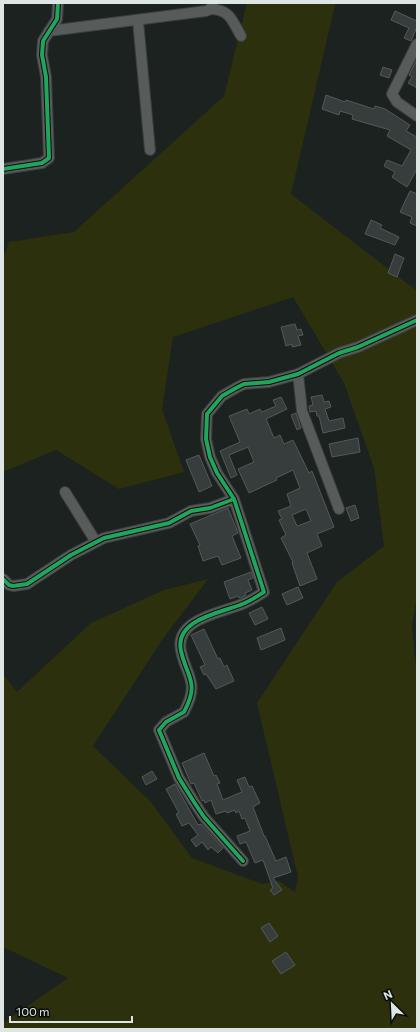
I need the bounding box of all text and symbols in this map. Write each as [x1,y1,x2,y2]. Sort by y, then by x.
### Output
north arrow [372,984,412,1024]
text: N [381,987,394,1002]
scale bar [10,998,132,1024]
text: 100 m [16,1004,50,1018]

